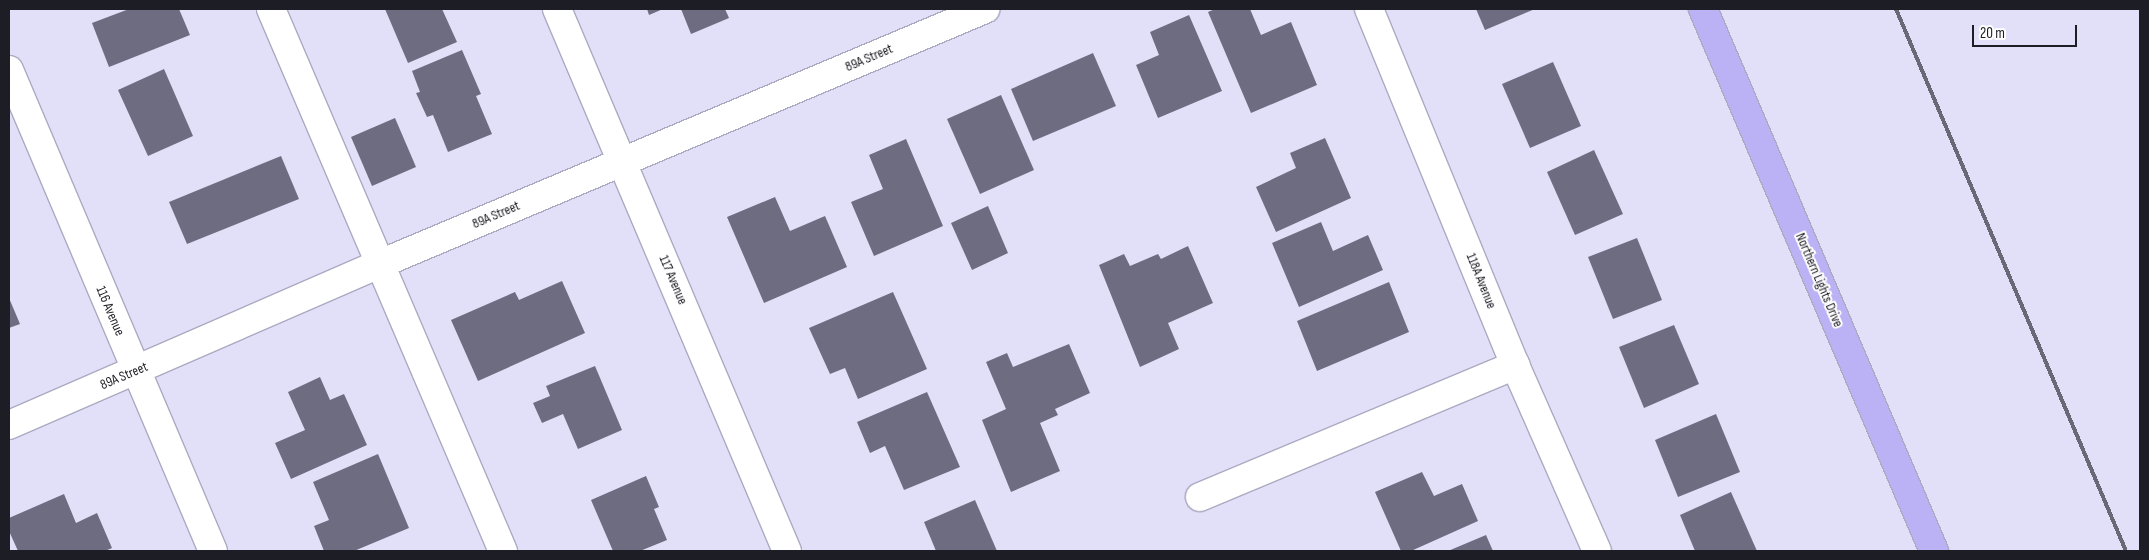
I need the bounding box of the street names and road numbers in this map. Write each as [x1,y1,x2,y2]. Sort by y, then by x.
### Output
street label: 89A Street [843,40,895,76]
street label: 89A Street [470,197,522,233]
street label: Northern Lights Drive [1792,230,1846,330]
street label: 118A Avenue [1462,251,1500,311]
street label: 117 Avenue [655,253,691,307]
street label: 116 Avenue [92,284,128,338]
street label: 89A Street [98,358,150,394]

